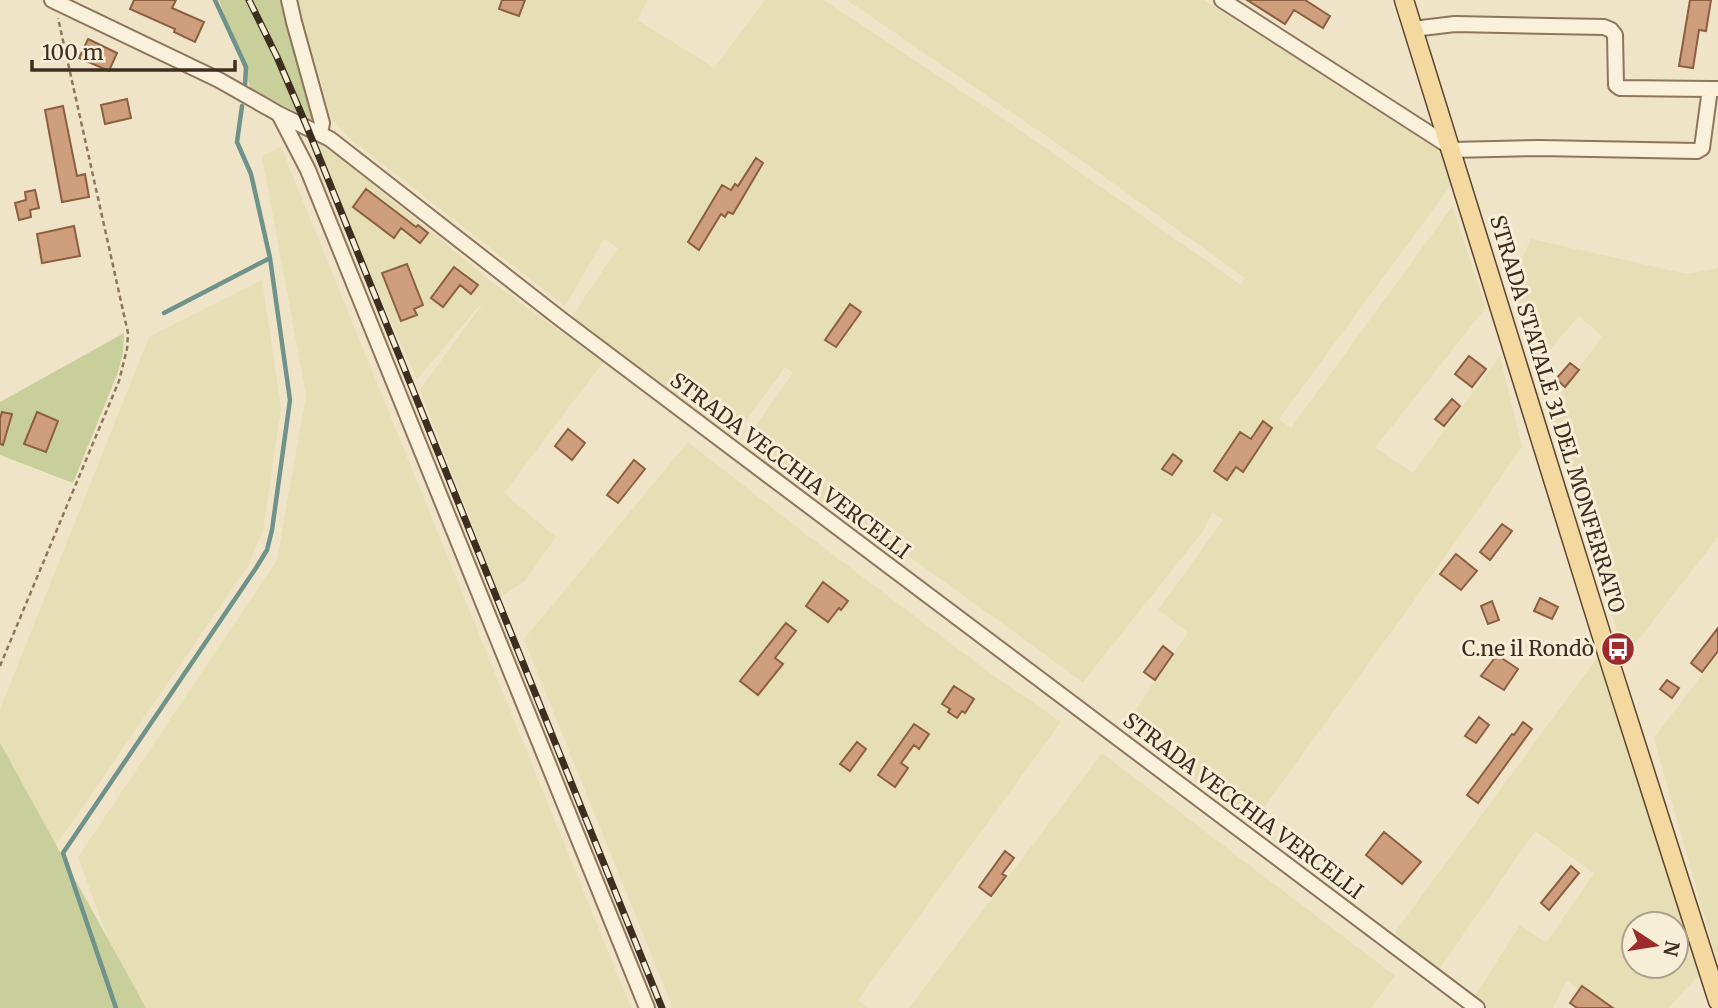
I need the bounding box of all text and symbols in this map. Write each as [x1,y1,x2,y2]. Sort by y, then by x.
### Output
scale bar [32,28,234,72]
text: 100 m [42,39,104,66]
street label: STRADA STATALE 31 DEL MONFERRATO [1484,212,1631,616]
street label: STRADA VECCHIA VERCELLI [665,366,916,565]
bus stop icon: C.ne il Rondò [1599,630,1637,668]
place label: C.ne il Rondò [1462,635,1594,662]
street label: STRADA VECCHIA VERCELLI [1118,706,1369,905]
north arrow [1620,910,1690,980]
text: N [1658,939,1685,958]

